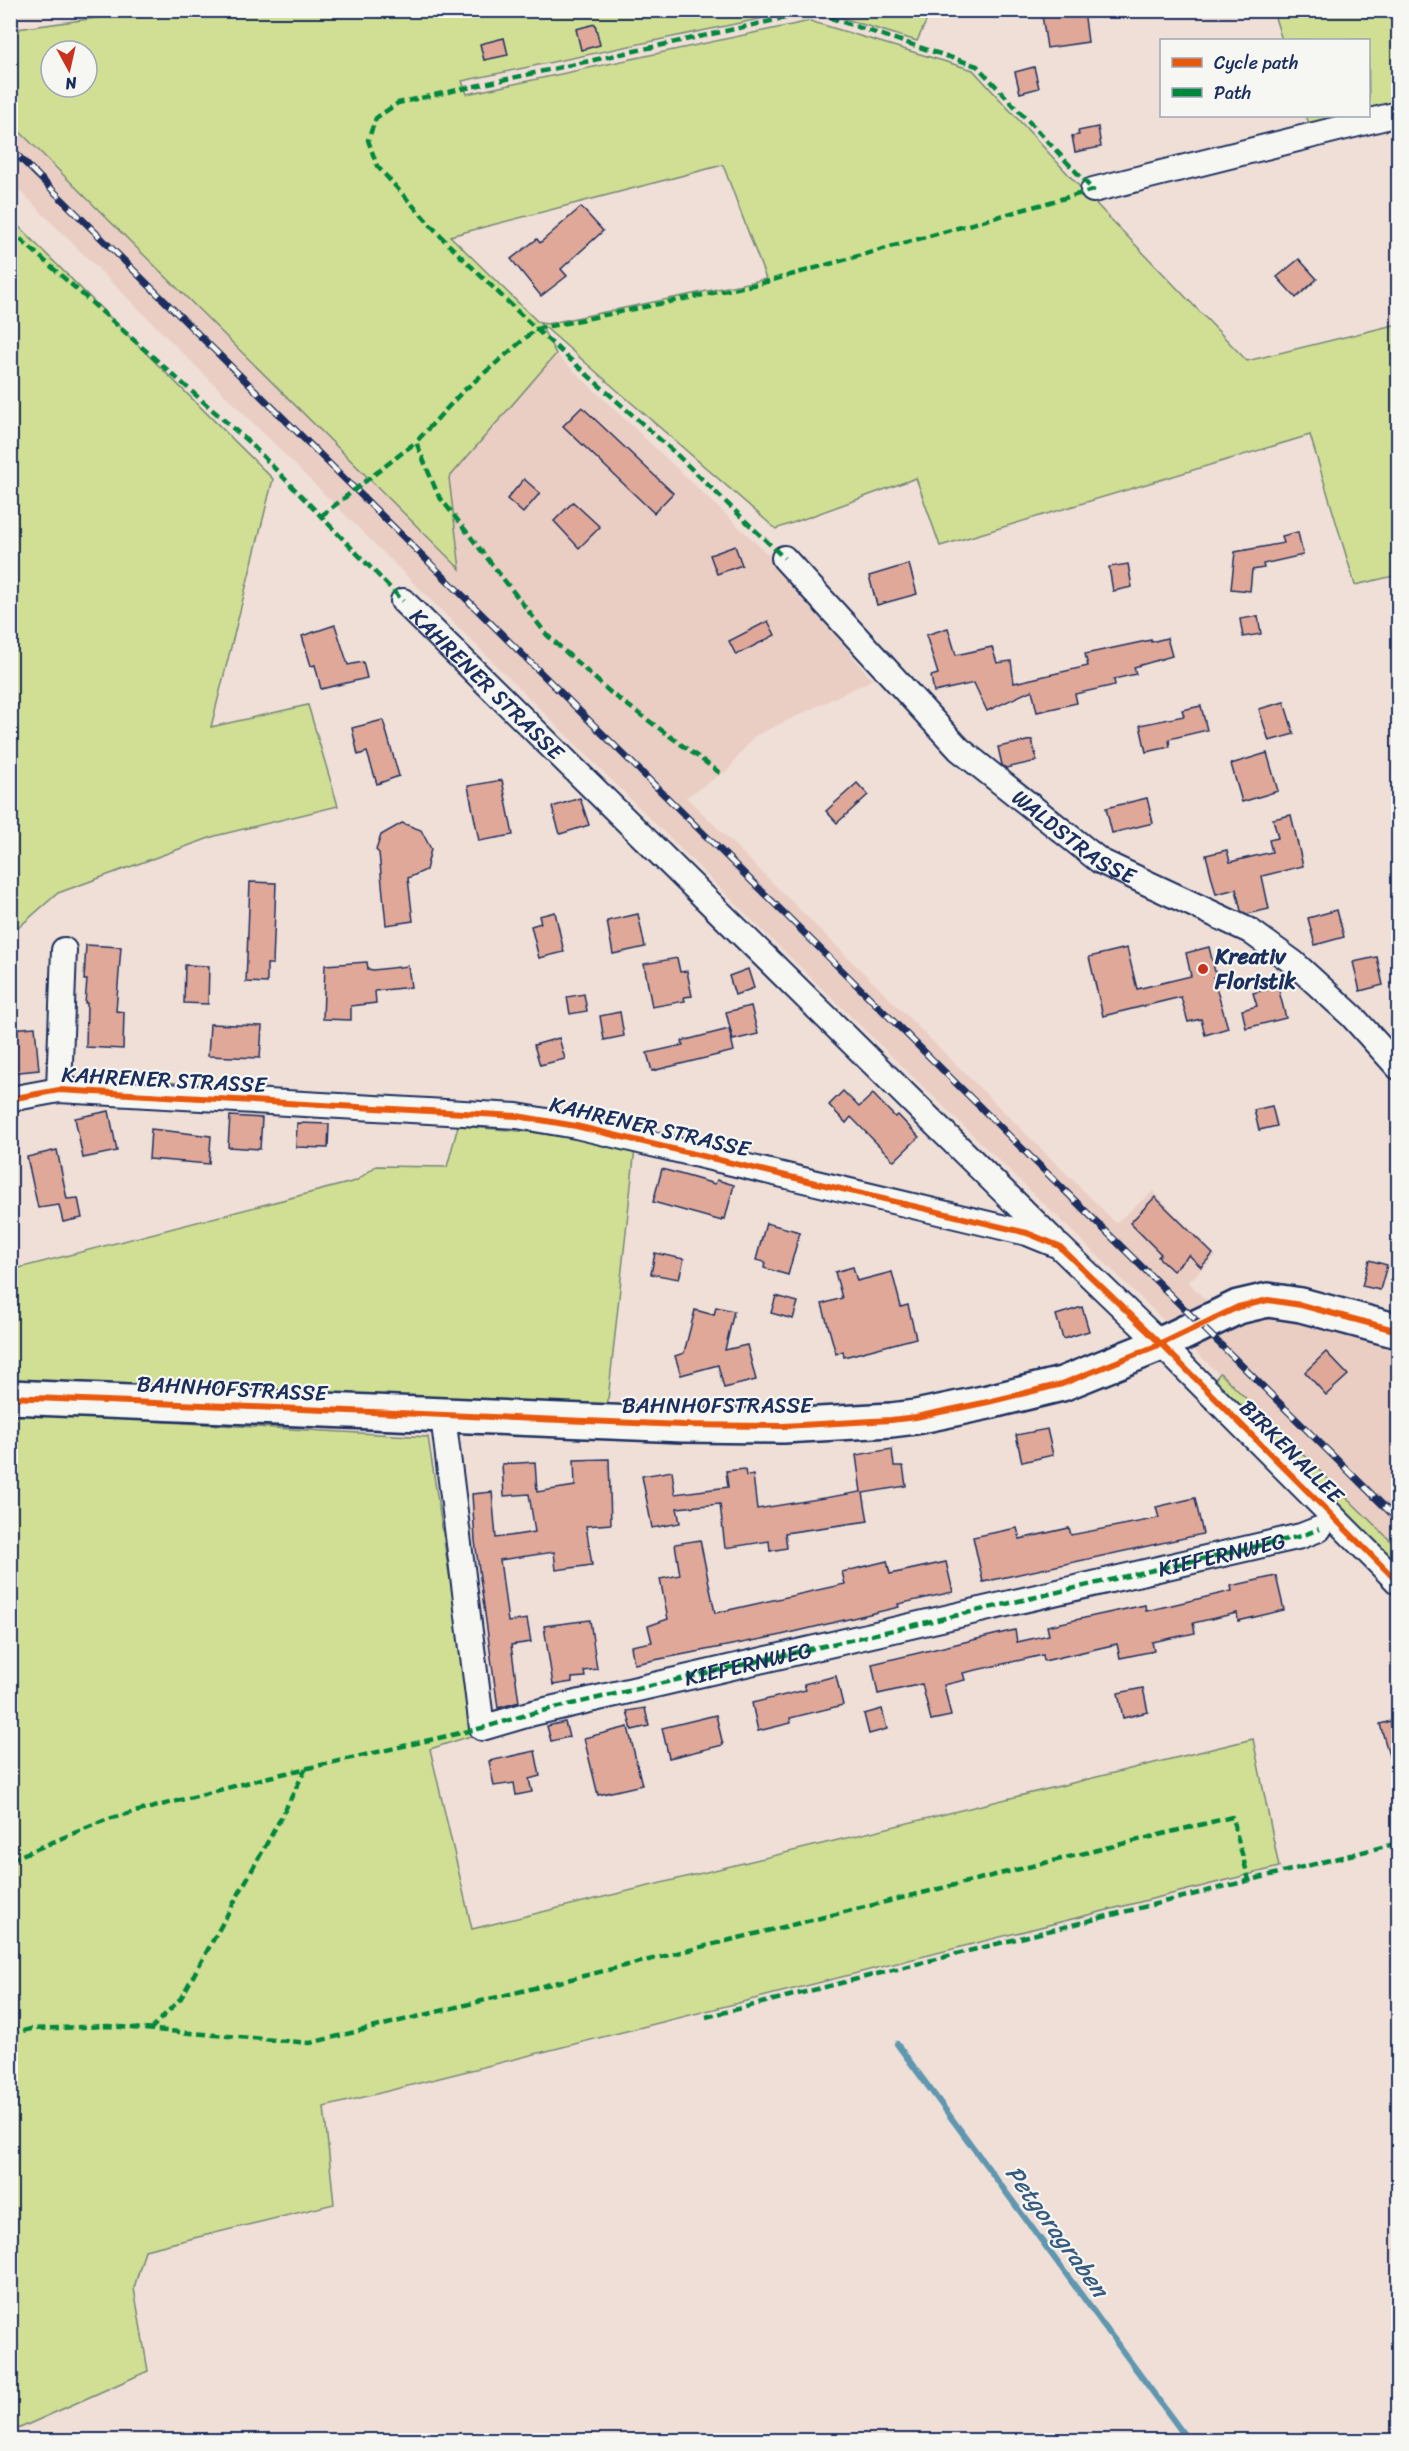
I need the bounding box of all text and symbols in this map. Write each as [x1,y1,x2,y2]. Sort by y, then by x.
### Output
north arrow [39,39,99,99]
legend [1160,39,1370,117]
text: Cycle path [1214,47,1298,79]
text: N [63,68,80,99]
text: Path [1214,77,1251,109]
street label: KAHRENER STRASSE [400,598,575,771]
street label: WALDSTRASSE [1003,779,1144,896]
place label: Kreativ Floristik [1214,937,1296,1001]
marker: Kreativ Floristik [1196,962,1210,976]
street label: KAHRENER STRASSE [61,1055,269,1104]
street label: KAHRENER STRASSE [546,1084,756,1169]
street label: BAHNHOFSTRASSE [136,1364,330,1413]
street label: BAHNHOFSTRASSE [622,1386,814,1425]
street label: BIRKENALLEE [1230,1390,1355,1514]
street label: KIEFERNWEG [1154,1521,1289,1588]
street label: KIEFERNWEG [680,1630,816,1698]
water label: Petgoragraben [994,2156,1122,2309]

